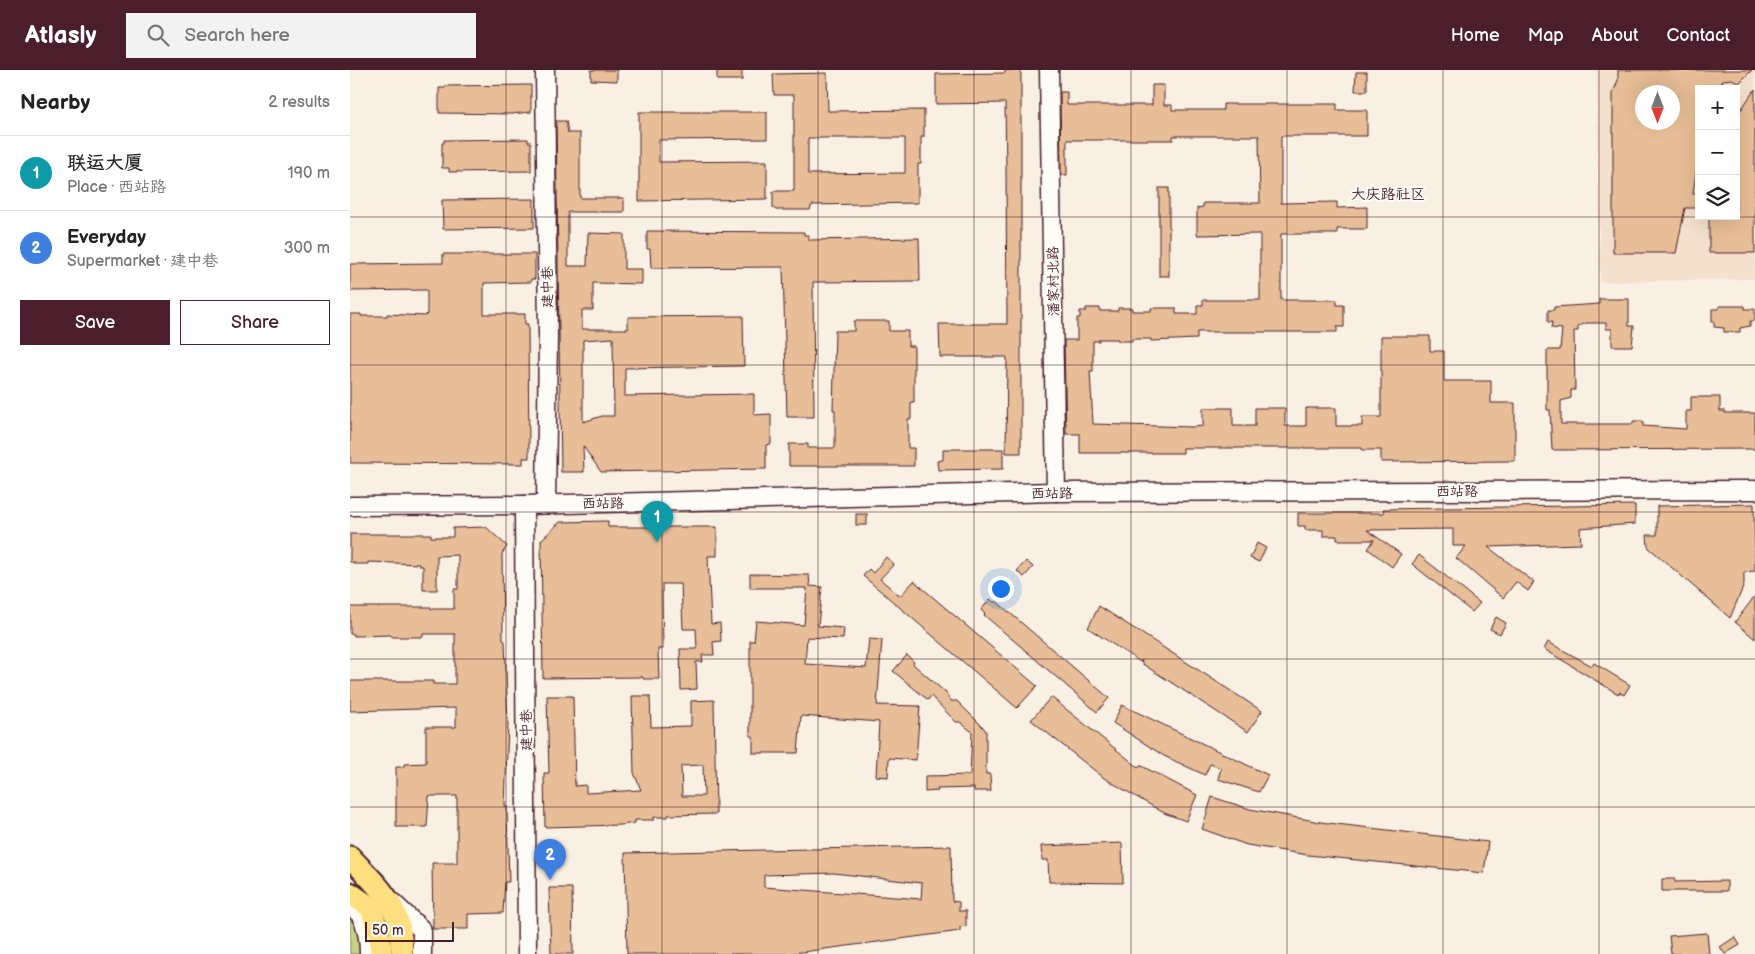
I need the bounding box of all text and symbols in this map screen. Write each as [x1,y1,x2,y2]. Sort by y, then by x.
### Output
search box [126,13,476,58]
text: Atlasly [25,21,96,50]
icon: search [144,21,172,49]
text: Search here [184,24,290,47]
text: Home [1451,25,1500,46]
text: Map [1528,25,1564,46]
text: About [1592,25,1639,46]
text: Contact [1667,25,1730,46]
north arrow [1635,85,1680,130]
map controls [1695,85,1740,220]
button: + [1695,85,1740,130]
text: Nearby [20,90,90,115]
text: 2 results [268,93,330,112]
button: − [1695,130,1740,175]
text: 联运大厦 [67,152,143,175]
text: 1 [33,164,39,183]
text: 190 m [288,164,330,183]
button: layers [1695,175,1740,220]
text: Place · 西站路 [67,178,166,197]
district label: 大庆路社区 [1350,185,1426,204]
text: Everyday [67,226,146,249]
text: 2 [31,239,41,258]
text: 300 m [284,239,330,258]
street label: 潘家村北路 [1044,246,1063,316]
text: Supermarket · 建中巷 [67,252,219,271]
street label: 建中巷 [539,265,556,308]
button: Save [20,300,170,345]
button: Share [180,300,330,345]
street label: 西站路 [1436,483,1478,500]
street label: 西站路 [1031,485,1073,502]
street label: 西站路 [582,495,624,512]
pin: 1 [641,501,673,542]
your location [988,576,1014,602]
street label: 建中巷 [518,708,535,751]
pin: 2 [534,839,566,880]
scale bar [365,919,454,942]
text: 50 m [372,922,404,939]

